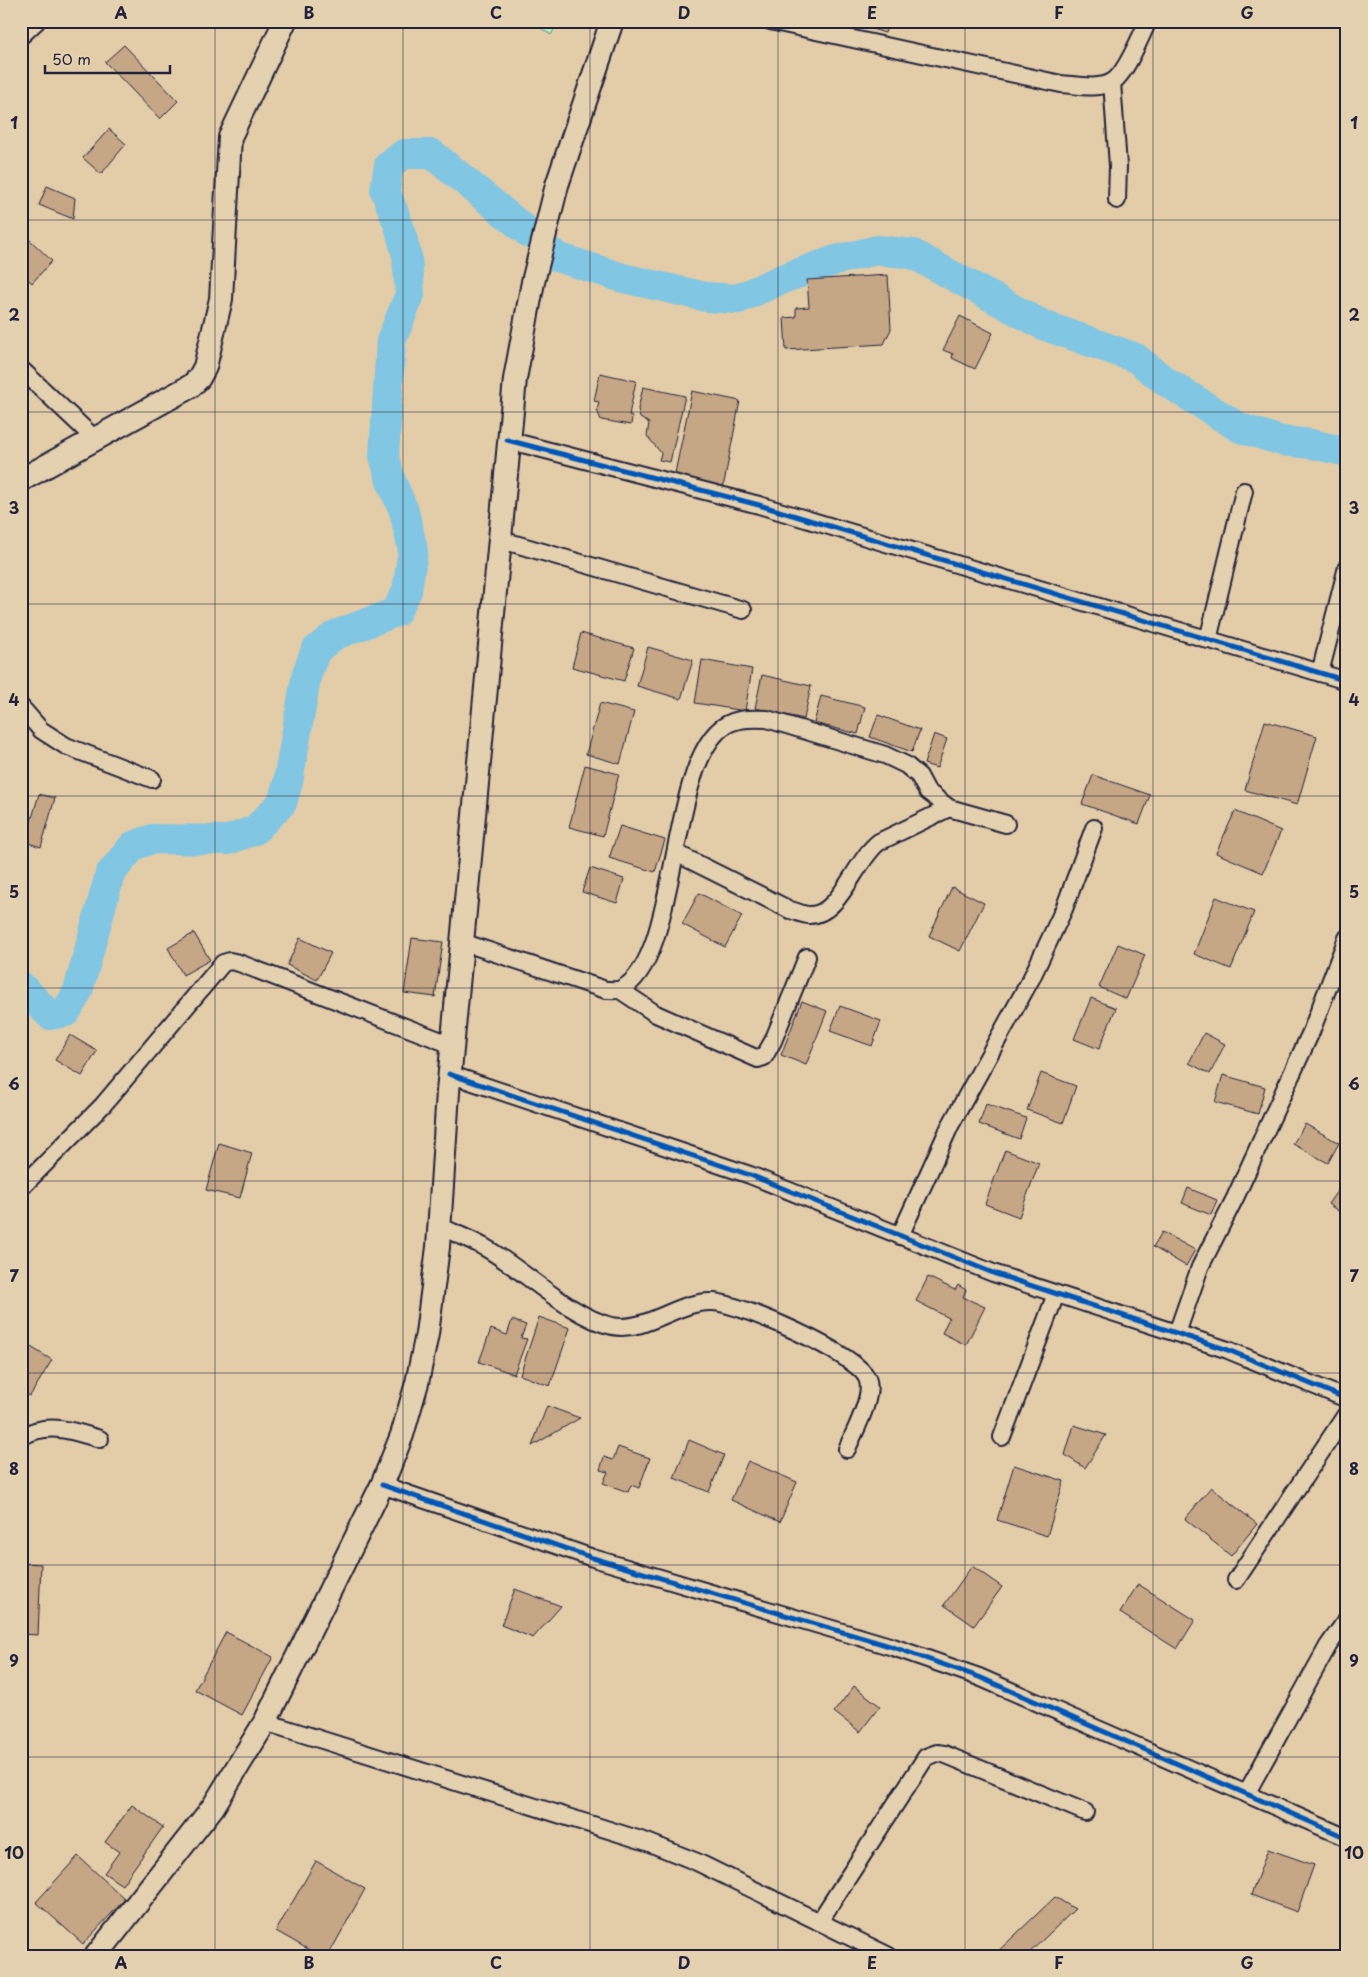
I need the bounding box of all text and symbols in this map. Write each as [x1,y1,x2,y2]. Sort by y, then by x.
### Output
text: A [115,0,128,24]
text: B [304,0,315,24]
text: C [490,0,502,24]
text: D [678,0,690,24]
text: E [867,0,877,24]
text: F [1054,0,1064,24]
text: G [1240,0,1254,24]
scale bar [45,42,170,74]
text: 50 m [52,47,91,70]
text: 1 [10,110,18,134]
text: 1 [1350,110,1358,134]
text: 2 [8,302,20,326]
text: 2 [1348,302,1360,326]
text: 3 [9,495,19,519]
text: 3 [1349,495,1359,519]
text: 4 [9,687,20,711]
text: 4 [1349,687,1360,711]
text: 5 [9,879,19,903]
text: 5 [1349,879,1359,903]
text: 6 [8,1071,20,1095]
text: 6 [1348,1071,1360,1095]
text: 7 [9,1263,19,1287]
text: 7 [1349,1263,1359,1287]
text: 8 [9,1456,19,1480]
text: 8 [1349,1456,1359,1480]
text: 9 [9,1648,19,1672]
text: 9 [1349,1648,1359,1672]
text: 10 [4,1840,24,1864]
text: 10 [1344,1840,1364,1864]
text: A [115,1950,128,1974]
text: B [304,1950,315,1974]
text: C [490,1950,502,1974]
text: D [678,1950,690,1974]
text: E [867,1950,877,1974]
text: F [1054,1950,1064,1974]
text: G [1240,1950,1254,1974]

